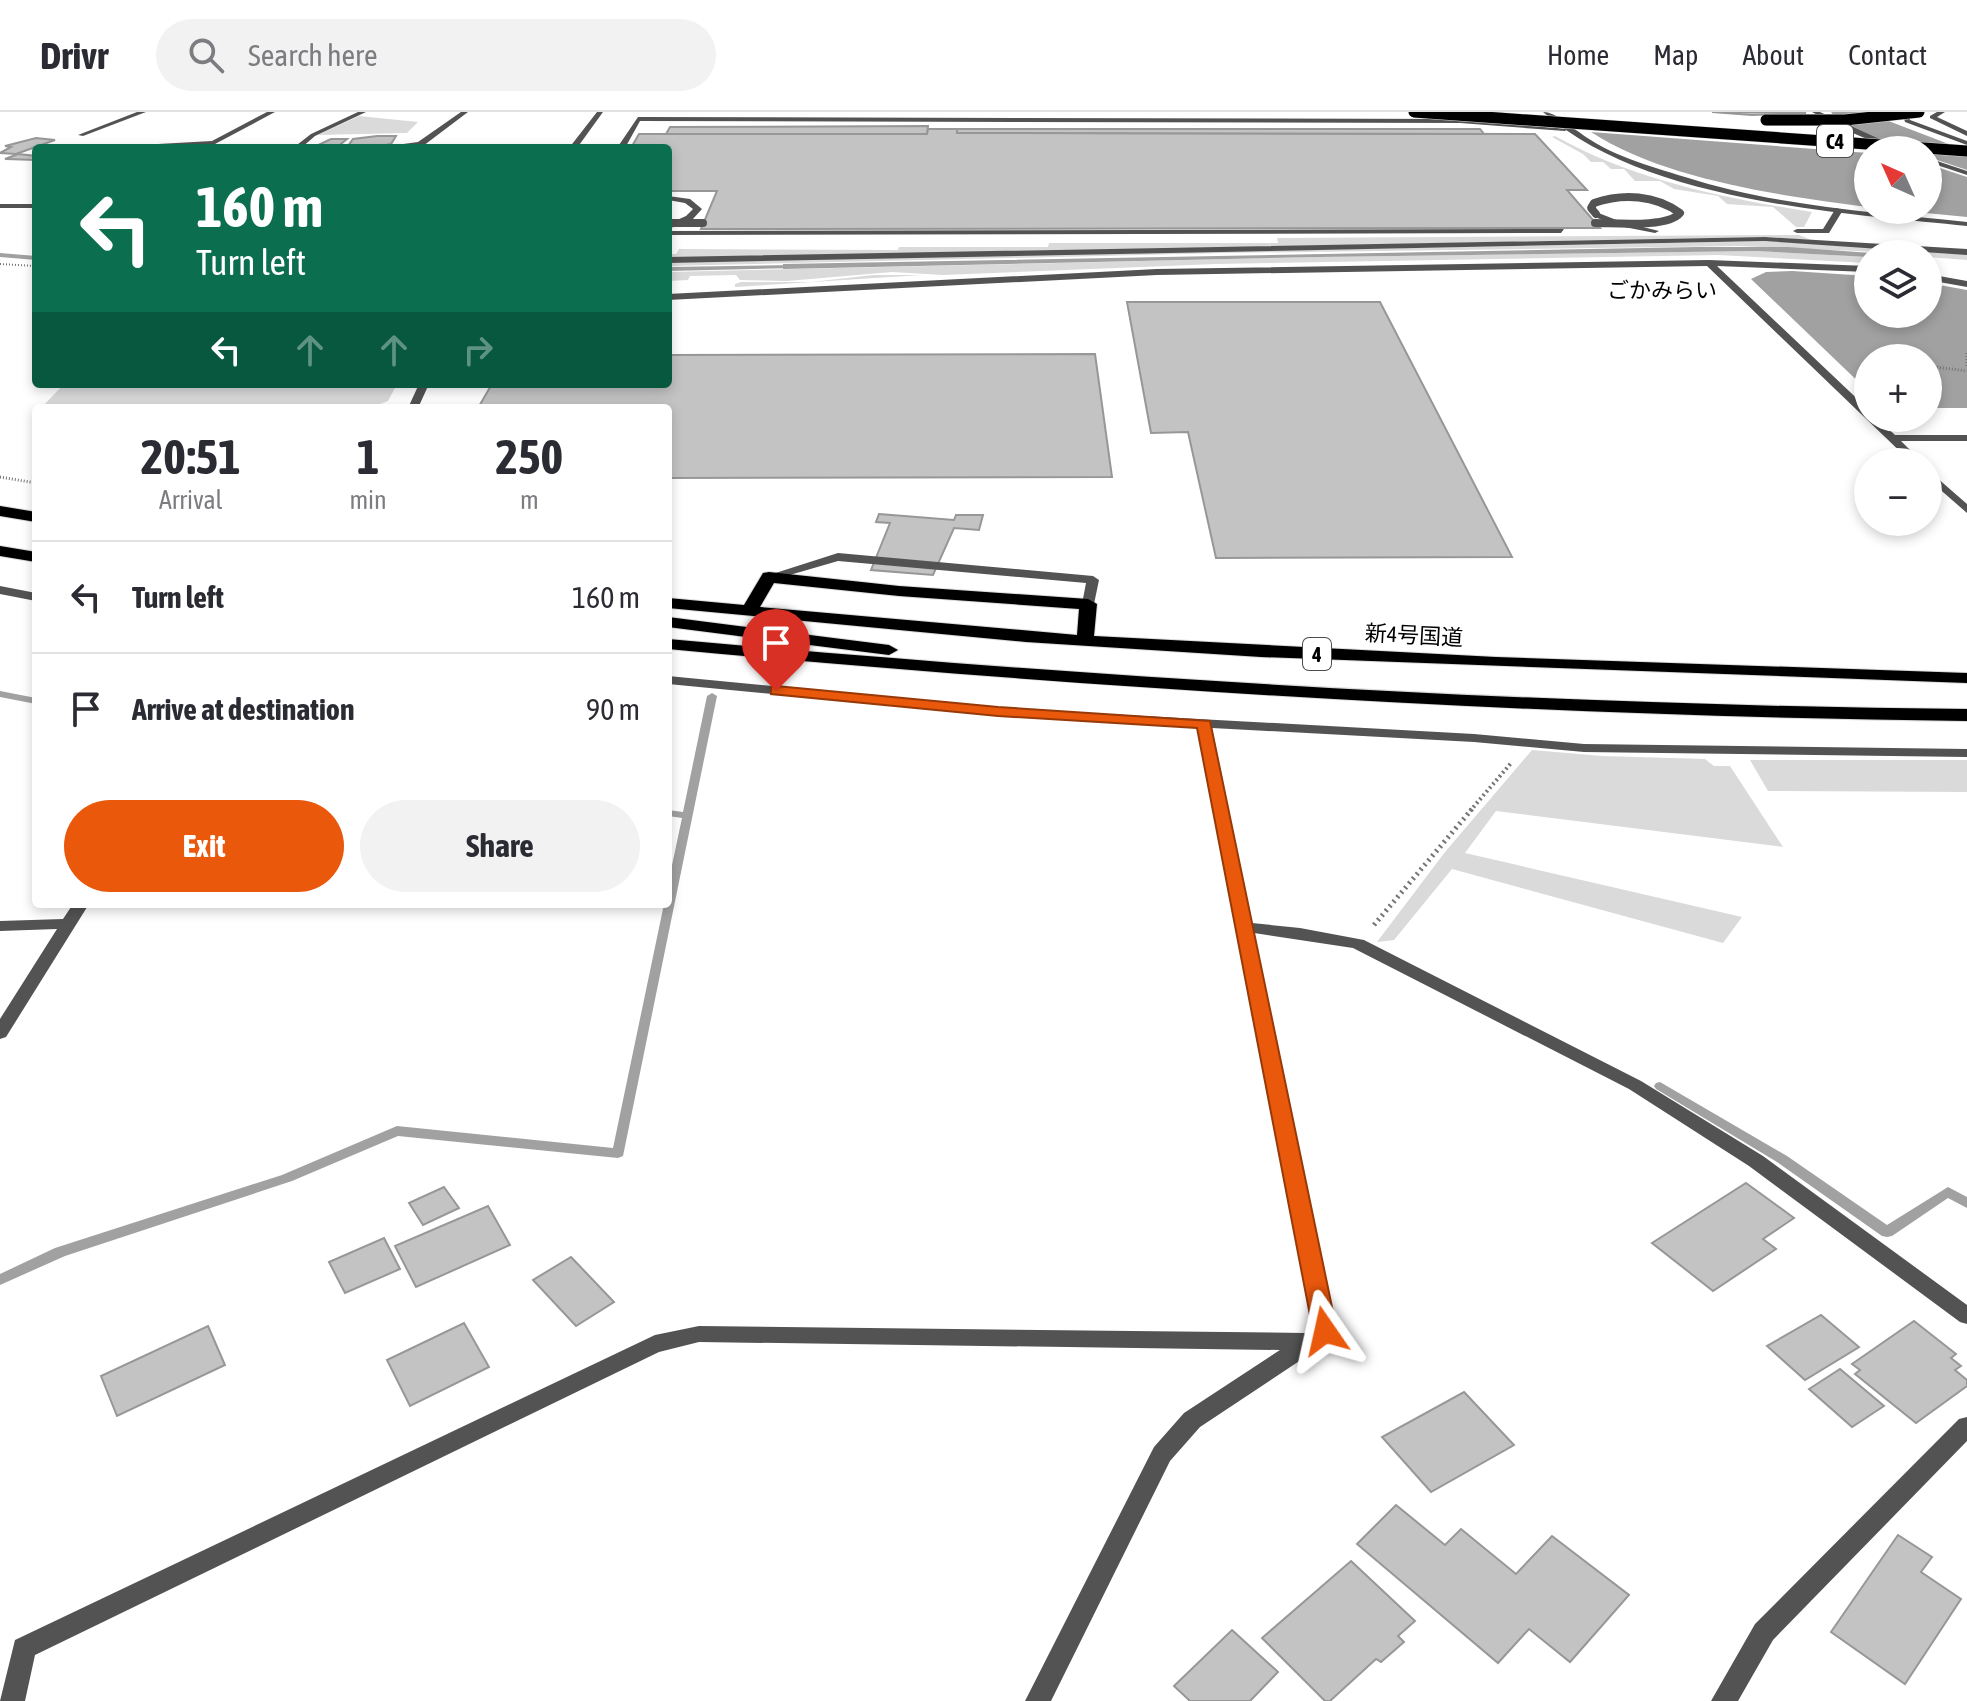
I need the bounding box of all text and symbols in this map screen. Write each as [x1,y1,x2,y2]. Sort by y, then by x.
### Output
search box [156,19,716,91]
icon: search [184,33,228,77]
text: Drivr [40,34,108,77]
text: Search here [248,38,378,72]
text: Home [1547,39,1609,71]
text: Map [1653,39,1698,71]
text: About [1742,39,1804,71]
text: Contact [1848,39,1927,71]
road number: C4 [1817,125,1853,157]
north arrow [1854,136,1942,224]
map controls [1854,136,1942,536]
text: 160 m [196,175,323,239]
icon: left [64,176,168,280]
button: layers [1854,240,1942,328]
text: Turn left [196,241,306,283]
district label: ごかみらい [1607,277,1717,303]
icon: left [204,328,248,372]
icon: ahead [288,328,332,372]
icon: ahead [372,328,416,372]
icon: right [456,328,500,372]
button: + [1854,344,1942,432]
text: 20:51 [141,429,241,484]
text: 1 [357,429,379,484]
text: 250 [496,429,563,484]
button: − [1854,448,1942,536]
text: Arrival [159,485,222,515]
text: min [349,485,387,515]
text: m [520,485,539,515]
icon: left [64,575,108,619]
text: Turn left [132,580,224,614]
text: 160 m [572,580,640,614]
pin [742,609,810,691]
street label: 新4号国道 [1364,619,1464,651]
icon: arrive [754,621,798,665]
road number: 4 [1303,638,1331,670]
icon: arrive [64,687,108,731]
text: Arrive at destination [132,692,354,726]
text: 90 m [586,692,640,726]
button: Exit [64,800,344,892]
button: Share [360,800,640,892]
position arrow [1283,1289,1367,1373]

